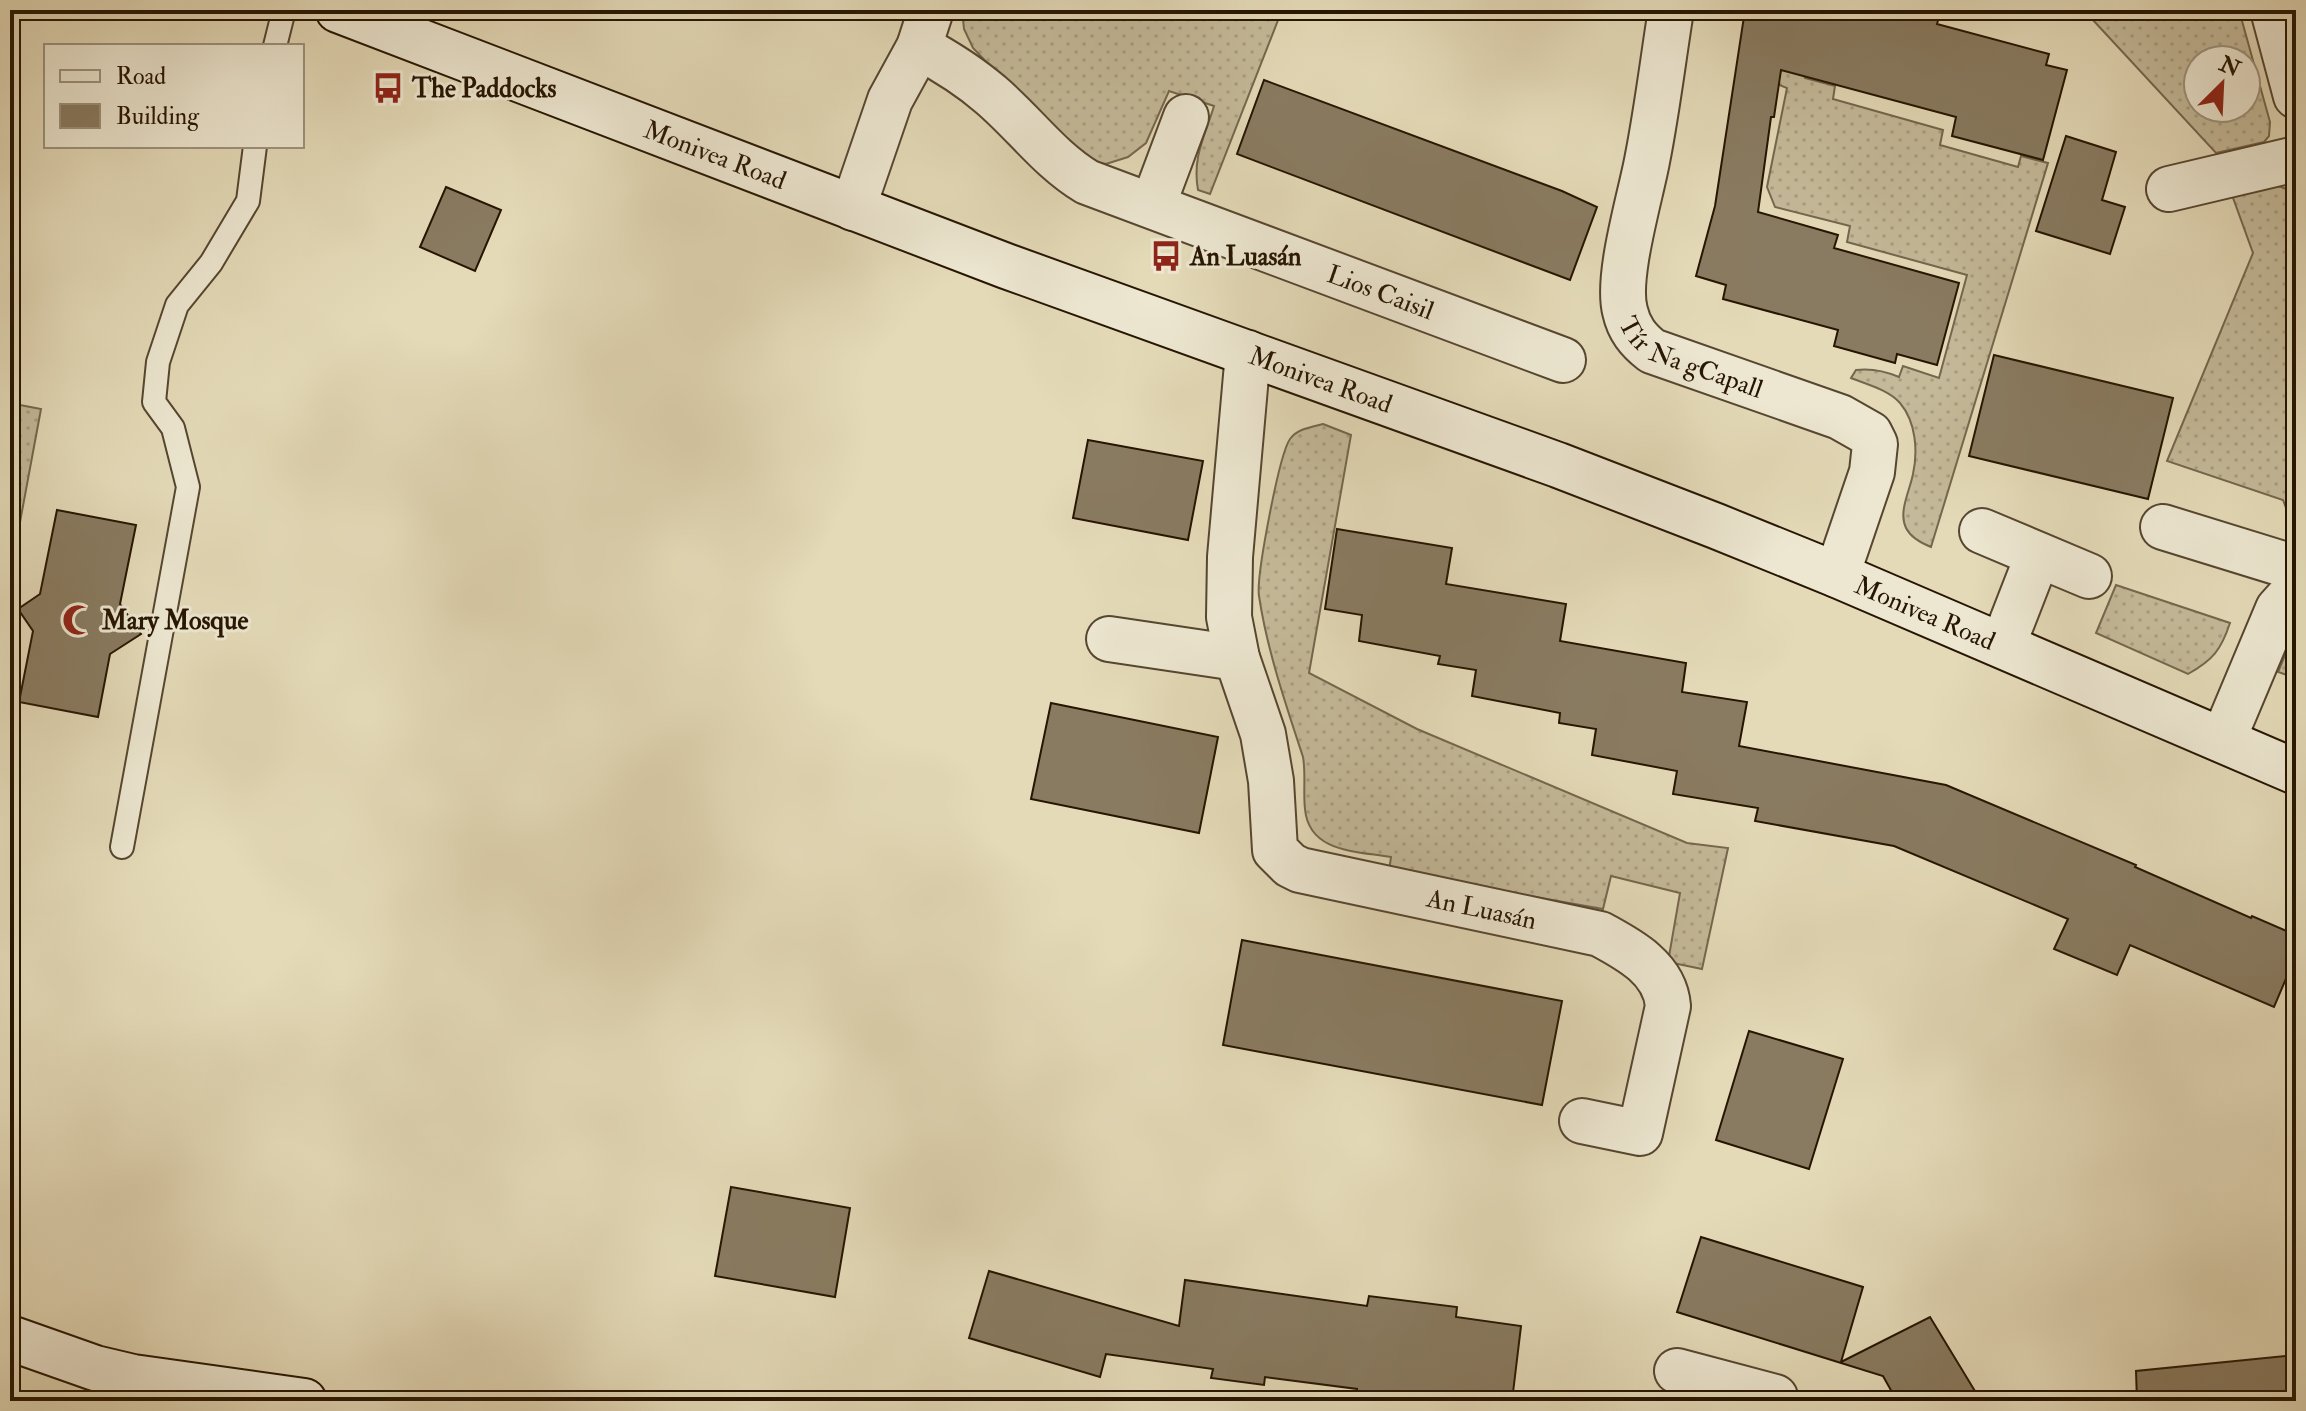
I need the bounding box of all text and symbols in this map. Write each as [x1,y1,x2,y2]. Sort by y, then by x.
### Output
legend [44,44,304,148]
north arrow [2182,44,2262,124]
text: N [2214,49,2245,84]
text: Road [116,61,166,92]
bus stop icon: The Paddocks [371,71,405,105]
place label: The Paddocks [411,73,556,105]
text: Building [116,101,200,132]
street label: Monivea Road [639,114,791,197]
bus stop icon: An Luasán [1149,239,1183,273]
place label: An Luasán [1189,241,1302,273]
street label: Lios Caisil [1322,258,1438,327]
street label: Tír Na gCapall [1611,311,1767,406]
street label: Monivea Road [1245,340,1397,421]
street label: Monivea Road [1850,570,2000,658]
mosque icon: Mary Mosque [61,603,95,637]
place label: Mary Mosque [101,605,248,638]
street label: An Luasán [1423,882,1539,937]

